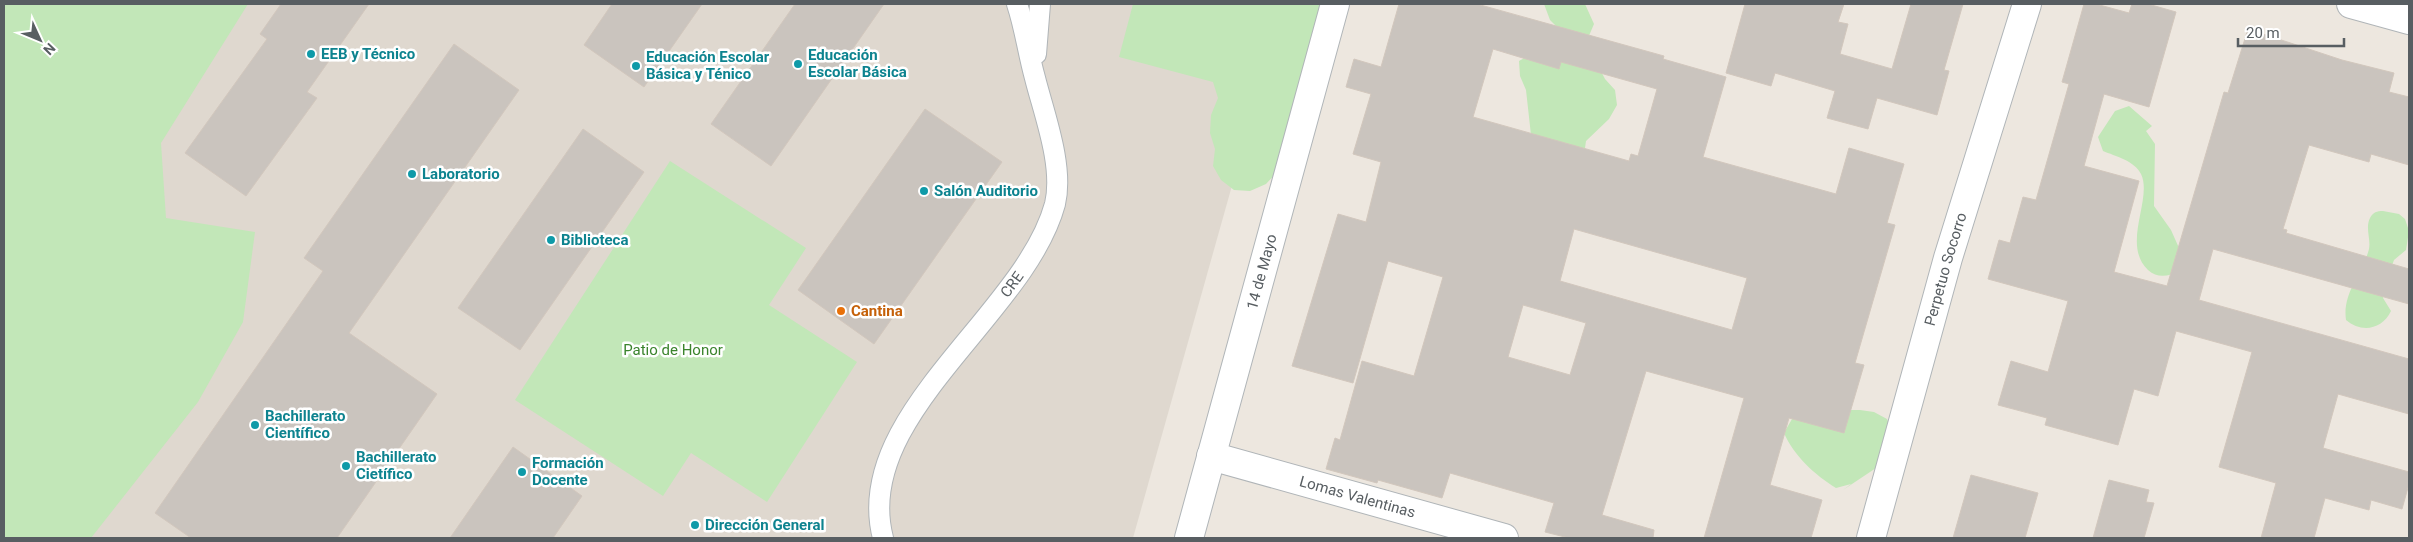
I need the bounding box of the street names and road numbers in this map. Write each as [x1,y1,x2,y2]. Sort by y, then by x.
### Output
street label: Perpetuo Socorro [1921,210,1971,328]
street label: 14 de Mayo [1243,232,1281,312]
street label: CRE [997,268,1028,301]
street label: Lomas Valentinas [1297,472,1417,522]

